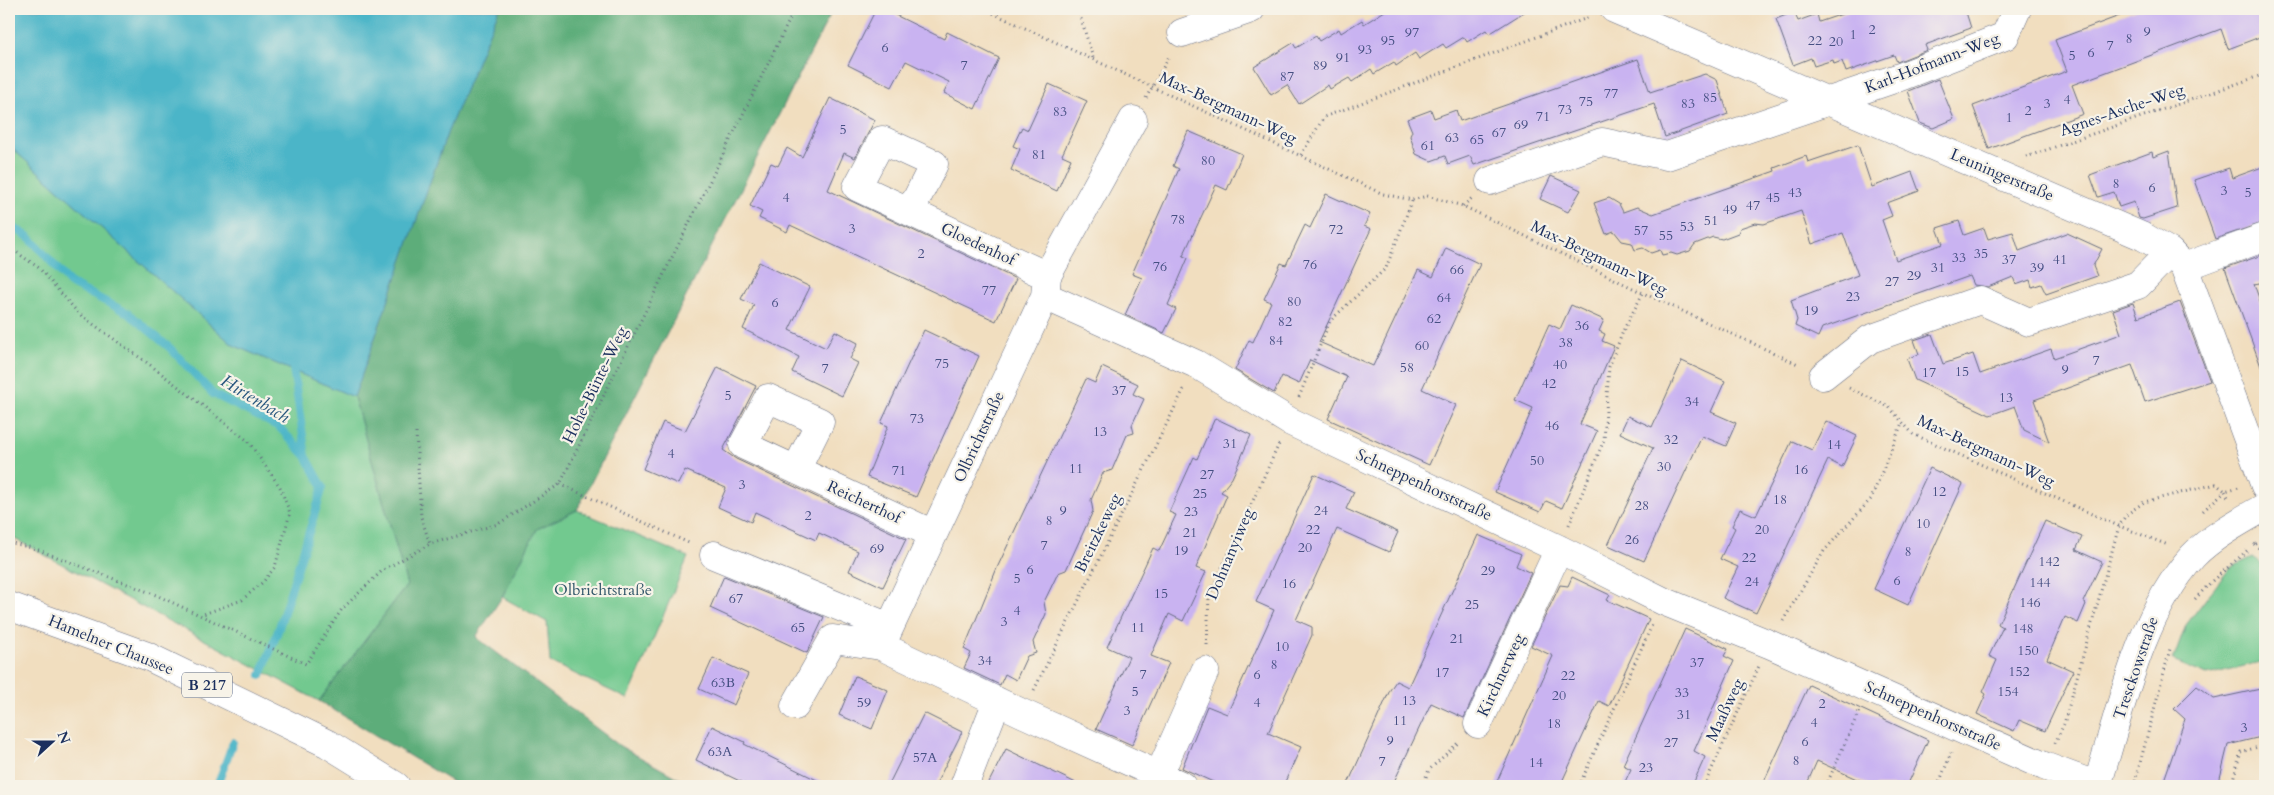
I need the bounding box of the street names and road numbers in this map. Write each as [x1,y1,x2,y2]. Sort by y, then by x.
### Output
street label: Karl-Hofmann-Weg [1862,27,2002,99]
street label: Max-Bergmann-Weg [1156,66,1301,150]
street label: Agnes-Asche-Weg [2057,78,2187,142]
street label: Leuningerstraße [1947,143,2057,207]
street label: Max-Bergmann-Weg [1527,215,1671,301]
street label: Gloedenhof [937,217,1022,272]
street label: Hohe-Bünte-Weg [557,323,633,447]
street label: Olbrichtstraße [948,388,1010,486]
street label: Max-Bergmann-Weg [1914,409,2059,493]
street label: Schneppenhorststraße [1353,444,1495,526]
street label: Reicherthof [823,475,907,530]
street label: Breitzkeweg [1069,490,1127,576]
street label: Dohnanyiweg [1201,505,1259,603]
street label: Hamelner Chaussee [45,610,177,680]
street label: Tresckowstraße [2108,614,2164,722]
street label: Kirchnerweg [1472,630,1530,720]
road number: B 217 [182,672,232,698]
street label: Maaßweg [1701,675,1749,745]
street label: Schneppenhorststraße [1861,676,2005,756]

